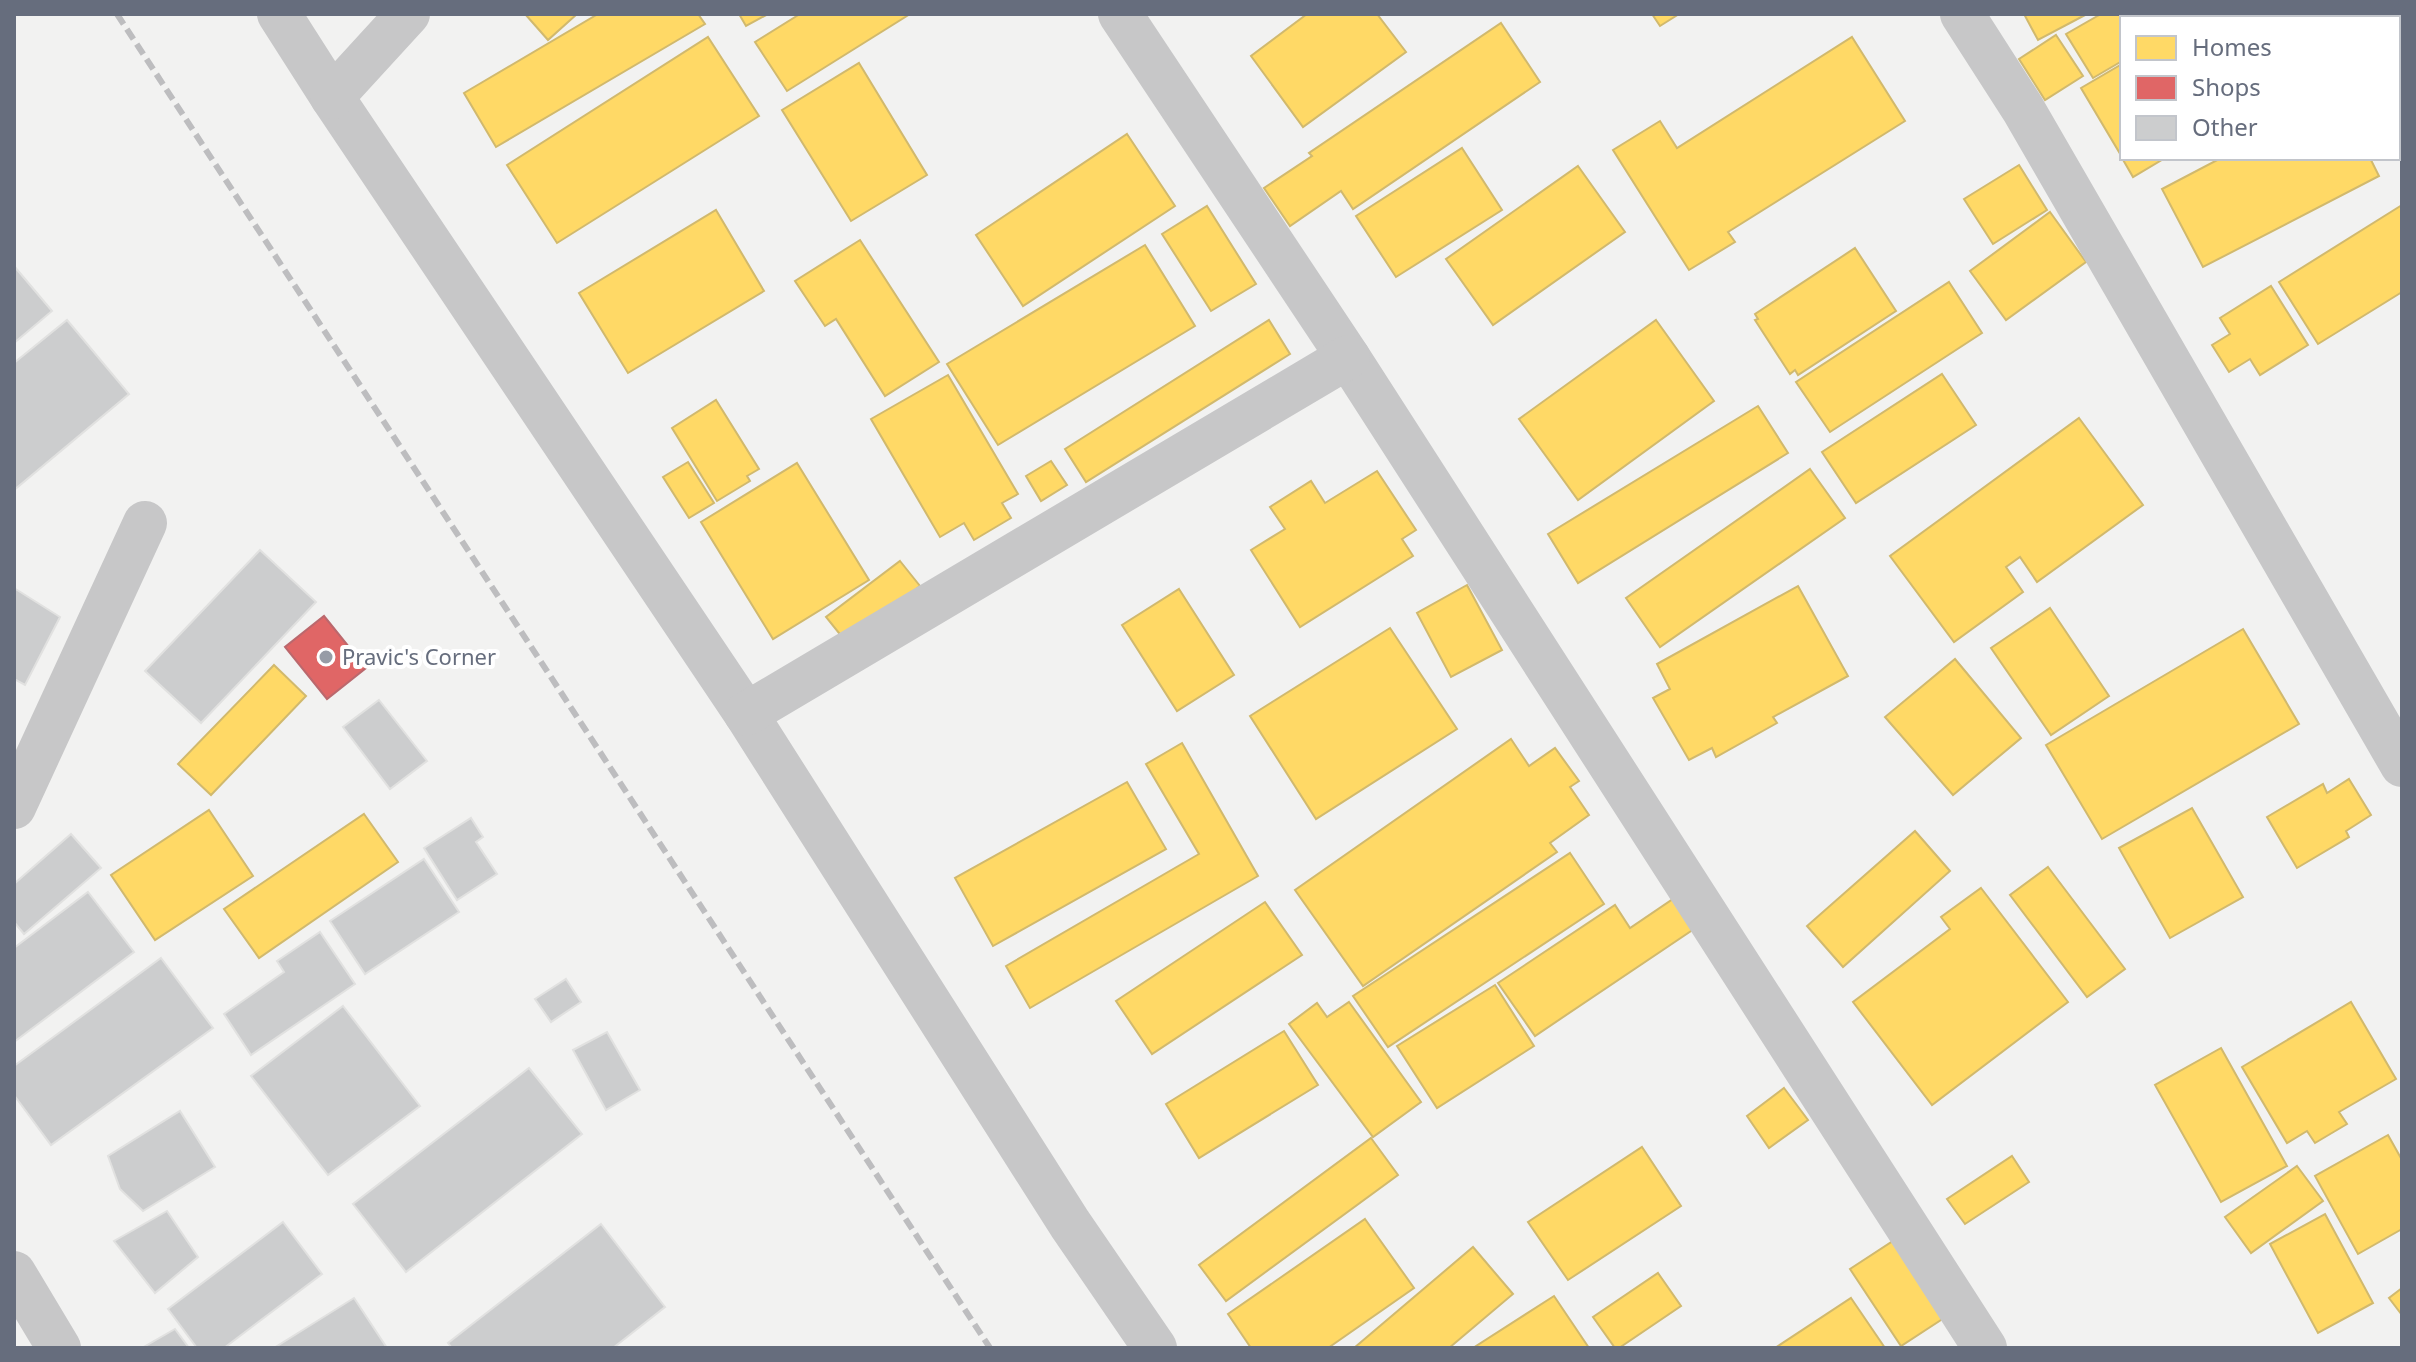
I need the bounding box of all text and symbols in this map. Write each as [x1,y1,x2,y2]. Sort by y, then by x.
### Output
legend [2120,16,2400,160]
text: Homes [2192,30,2272,63]
text: Shops [2192,70,2261,103]
text: Other [2192,110,2258,143]
place label: Pravic's Corner [342,641,496,671]
marker: Pravic's Corner [317,648,335,666]

